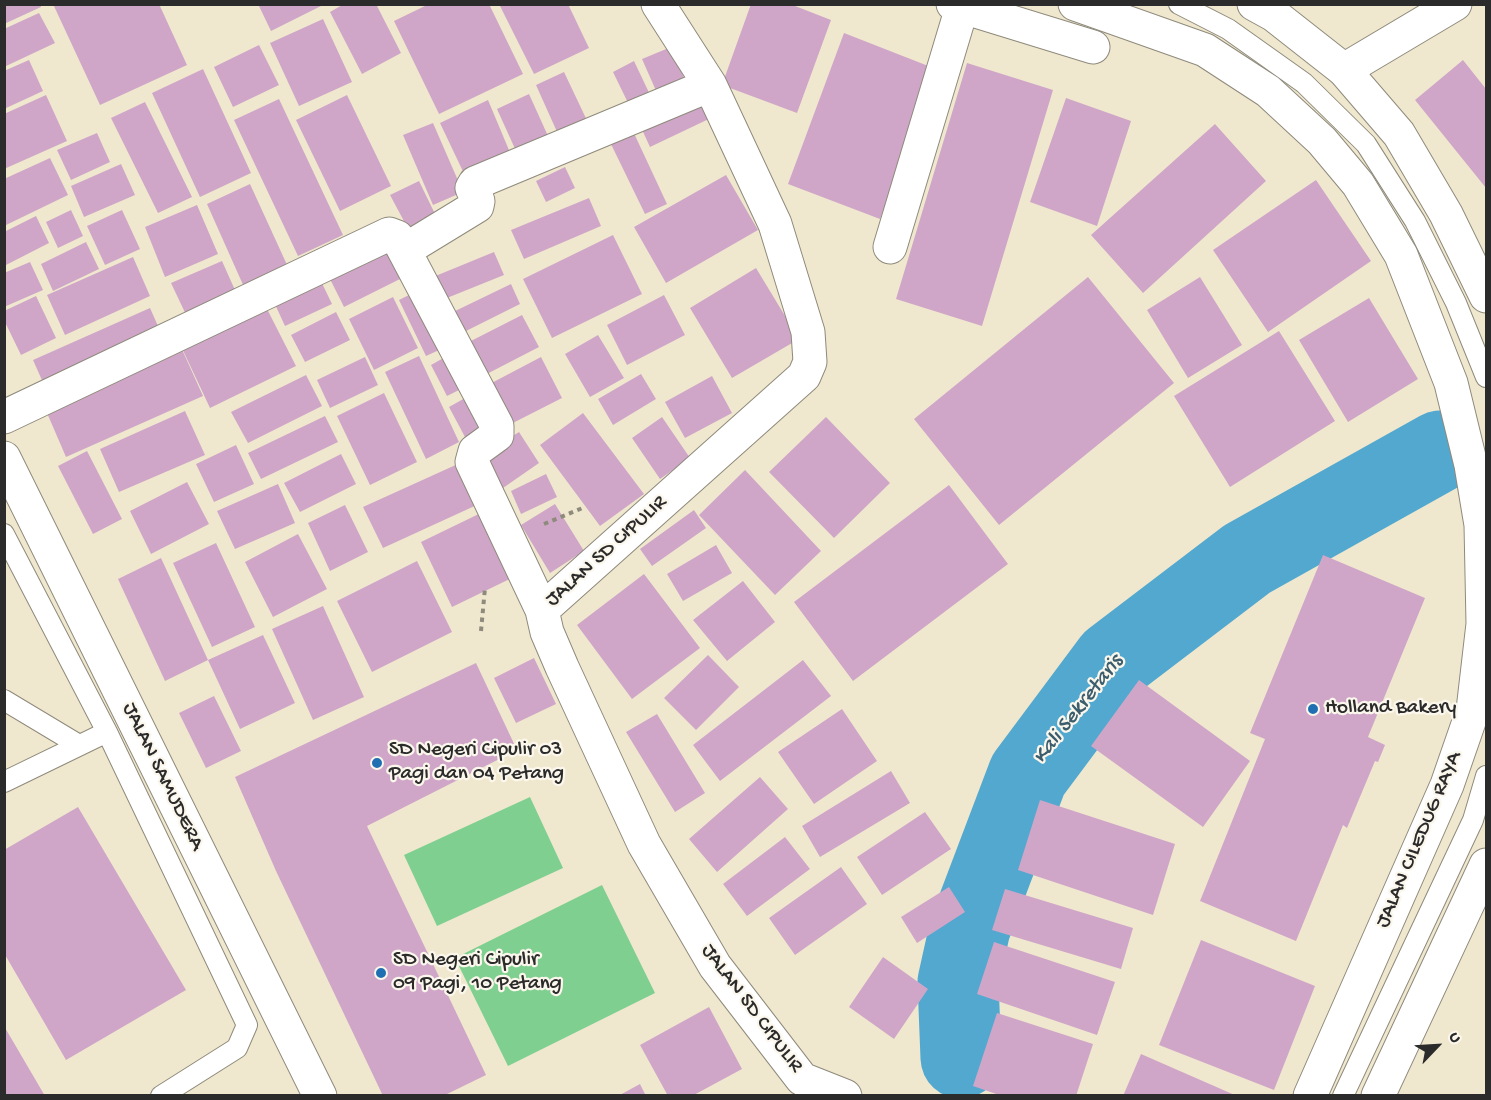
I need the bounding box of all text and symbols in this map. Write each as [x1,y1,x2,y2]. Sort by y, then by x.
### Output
street label: JALAN SD CIPULIR [541,491,673,613]
water label: Kali Sekretaris [1028,650,1130,770]
place label: Holland Bakery [1325,696,1456,722]
street label: JALAN SAMUDERA [115,699,209,855]
marker: Holland Bakery [1306,702,1320,716]
place label: SD Negeri Cipulir 03 Pagi dan 04 Petang [389,738,564,788]
street label: JALAN CILEDUG RAYA [1371,748,1469,932]
marker: SD Negeri Cipulir 03 Pagi dan 04 Petang [370,756,384,770]
street label: JALAN SD CIPULIR [694,940,808,1078]
place label: SD Negeri Cipulir 09 Pagi, 10 Petang [393,948,562,998]
marker: SD Negeri Cipulir 09 Pagi, 10 Petang [374,966,388,980]
north arrow [1407,1016,1467,1076]
text: U [1443,1030,1464,1046]

